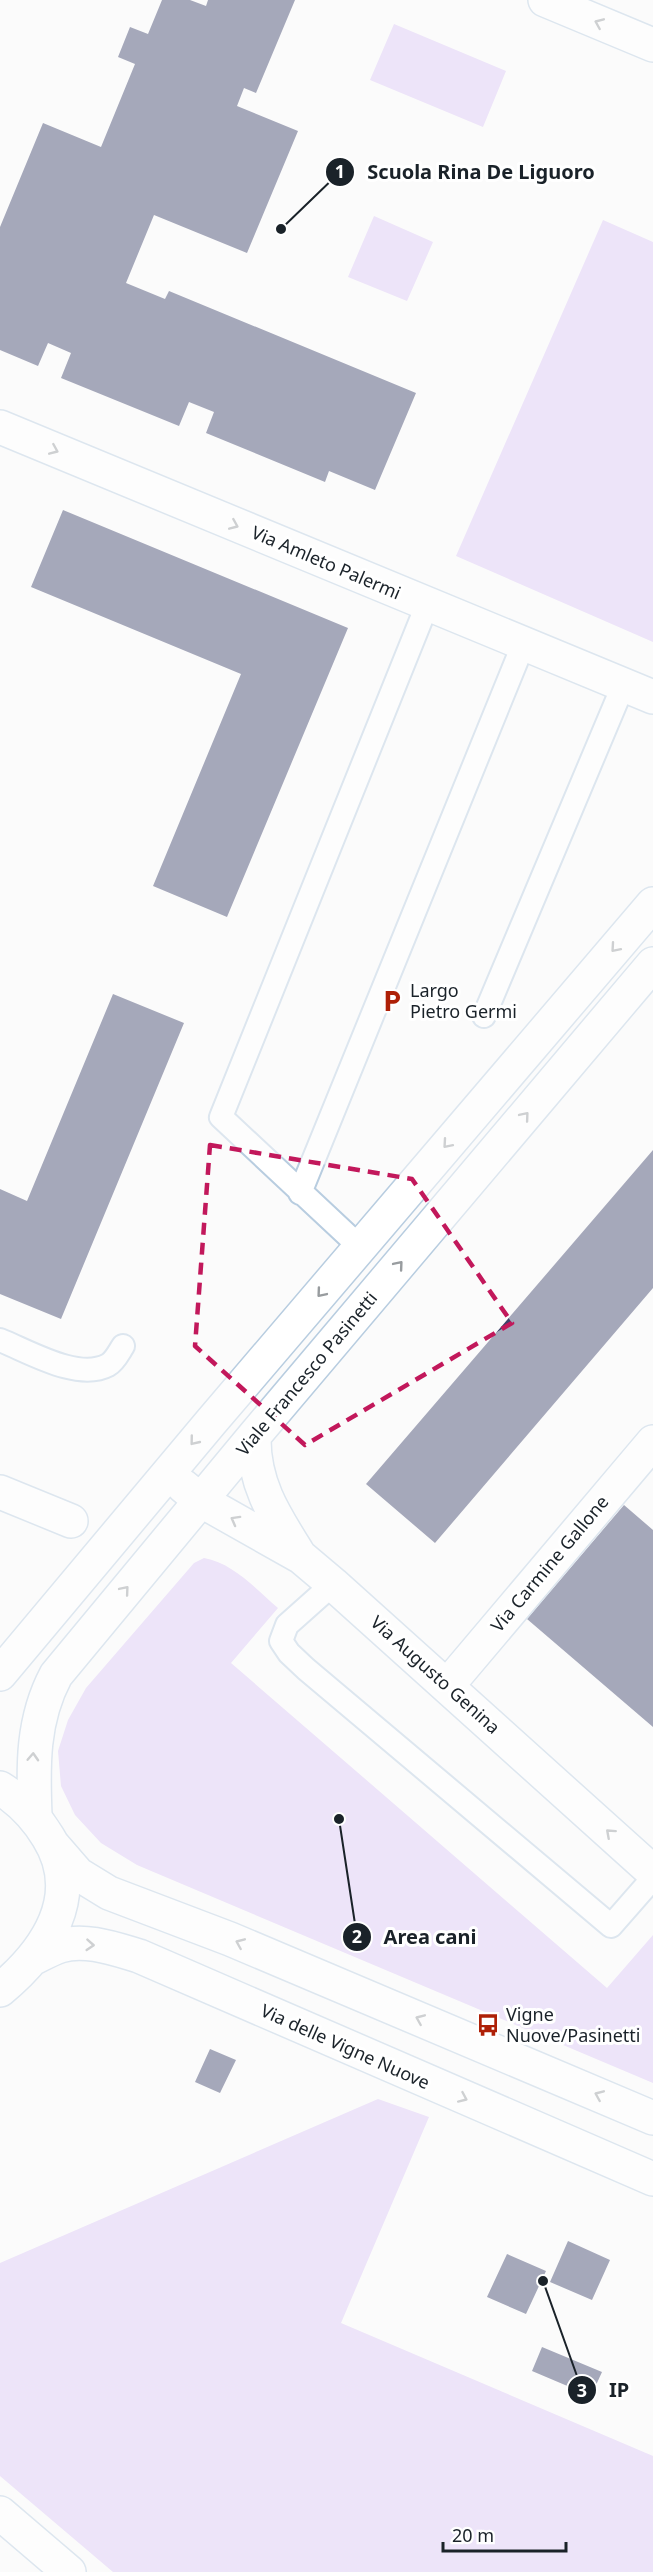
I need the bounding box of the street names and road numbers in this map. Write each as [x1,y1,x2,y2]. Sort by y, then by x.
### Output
street label: Via Amleto Palermi [248,520,405,604]
street label: Viale Francesco Pasinetti [230,1286,382,1461]
street label: Via Carmine Gallone [485,1490,613,1637]
street label: Via Augusto Genina [366,1610,505,1739]
street label: Via delle Vigne Nuove [257,1998,434,2094]

